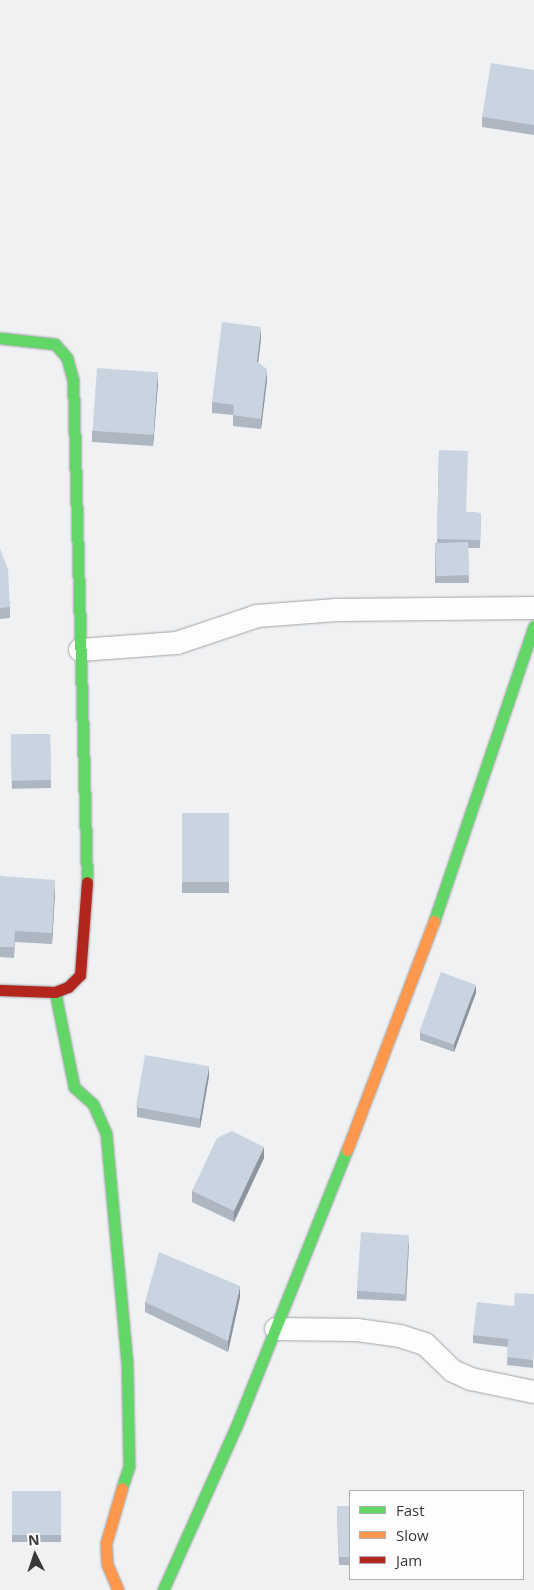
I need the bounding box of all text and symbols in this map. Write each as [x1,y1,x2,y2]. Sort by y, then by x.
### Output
legend [349,1490,524,1580]
text: Fast [396,1500,425,1520]
text: Slow [396,1525,429,1545]
north arrow [10,1530,60,1580]
text: N [28,1530,40,1549]
text: Jam [396,1550,422,1570]

